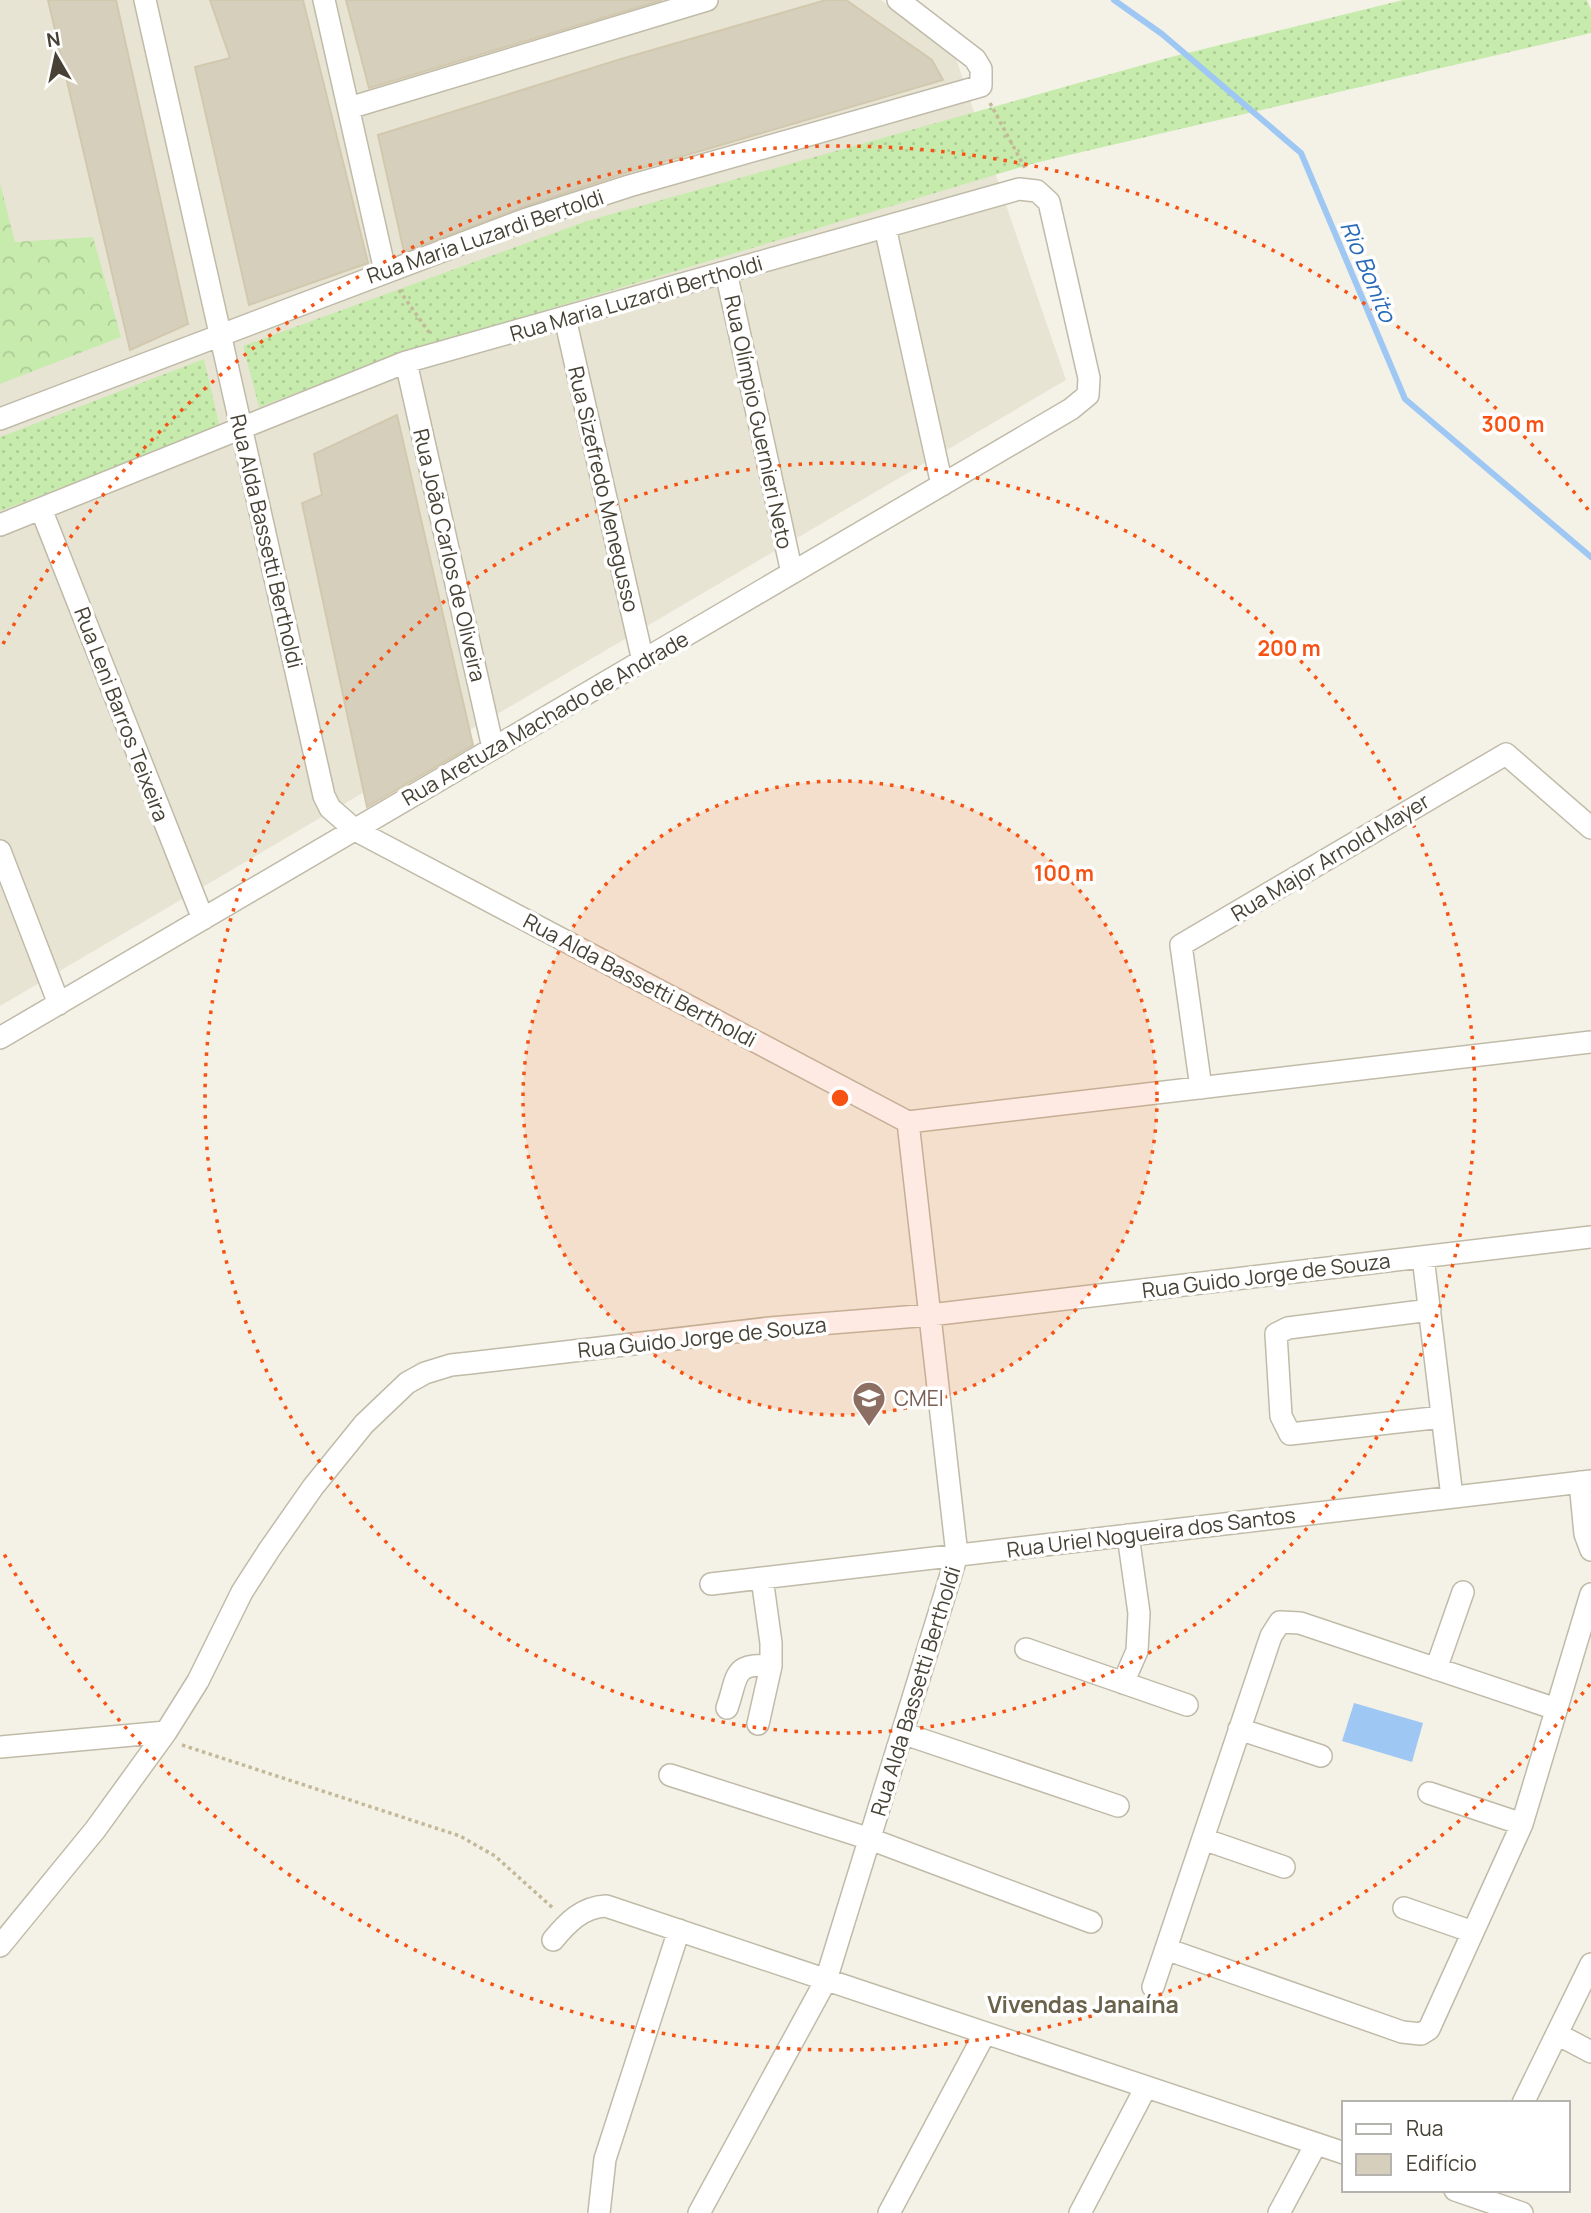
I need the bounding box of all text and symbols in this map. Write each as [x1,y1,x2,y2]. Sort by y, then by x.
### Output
north arrow [21,21,91,91]
text: N [45,25,62,53]
street label: Rua Maria Luzardi Bertoldi [363,182,607,290]
water label: Rio Bonito [1333,215,1405,328]
street label: Rua Maria Luzardi Bertholdi [506,248,766,348]
street label: Rua Olímpio Guernieri Neto [718,292,800,552]
street label: Rua Sizefredo Menegusso [562,363,646,615]
text: 300 m [1482,410,1544,438]
street label: Rua Alda Bassetti Bertholdi [224,411,310,671]
street label: Rua João Carlos de Oliveira [407,426,493,684]
street label: Rua Leni Barros Teixeira [68,603,176,825]
street label: Rua Aretuza Machado de Andrade [397,624,693,812]
text: 200 m [1257,634,1321,662]
street label: Rua Major Arnold Mayer [1226,786,1435,927]
text: 100 m [1034,859,1094,887]
street label: Rua Alda Bassetti Bertholdi [519,907,761,1053]
centre of rings [828,1086,852,1110]
street label: Rua Guido Jorge de Souza [1140,1246,1392,1304]
street label: Rua Guido Jorge de Souza [576,1310,828,1364]
school or university icon: CMEI [850,1379,888,1428]
place label: CMEI [894,1384,944,1412]
street label: Rua Uriel Nogueira dos Santos [1005,1500,1297,1564]
street label: Rua Alda Bassetti Bertholdi [864,1563,966,1819]
district label: Vivendas Janaína [987,1988,1179,2020]
legend [1342,2101,1570,2192]
text: Rua [1406,2114,1443,2142]
text: Edifício [1406,2149,1477,2177]

